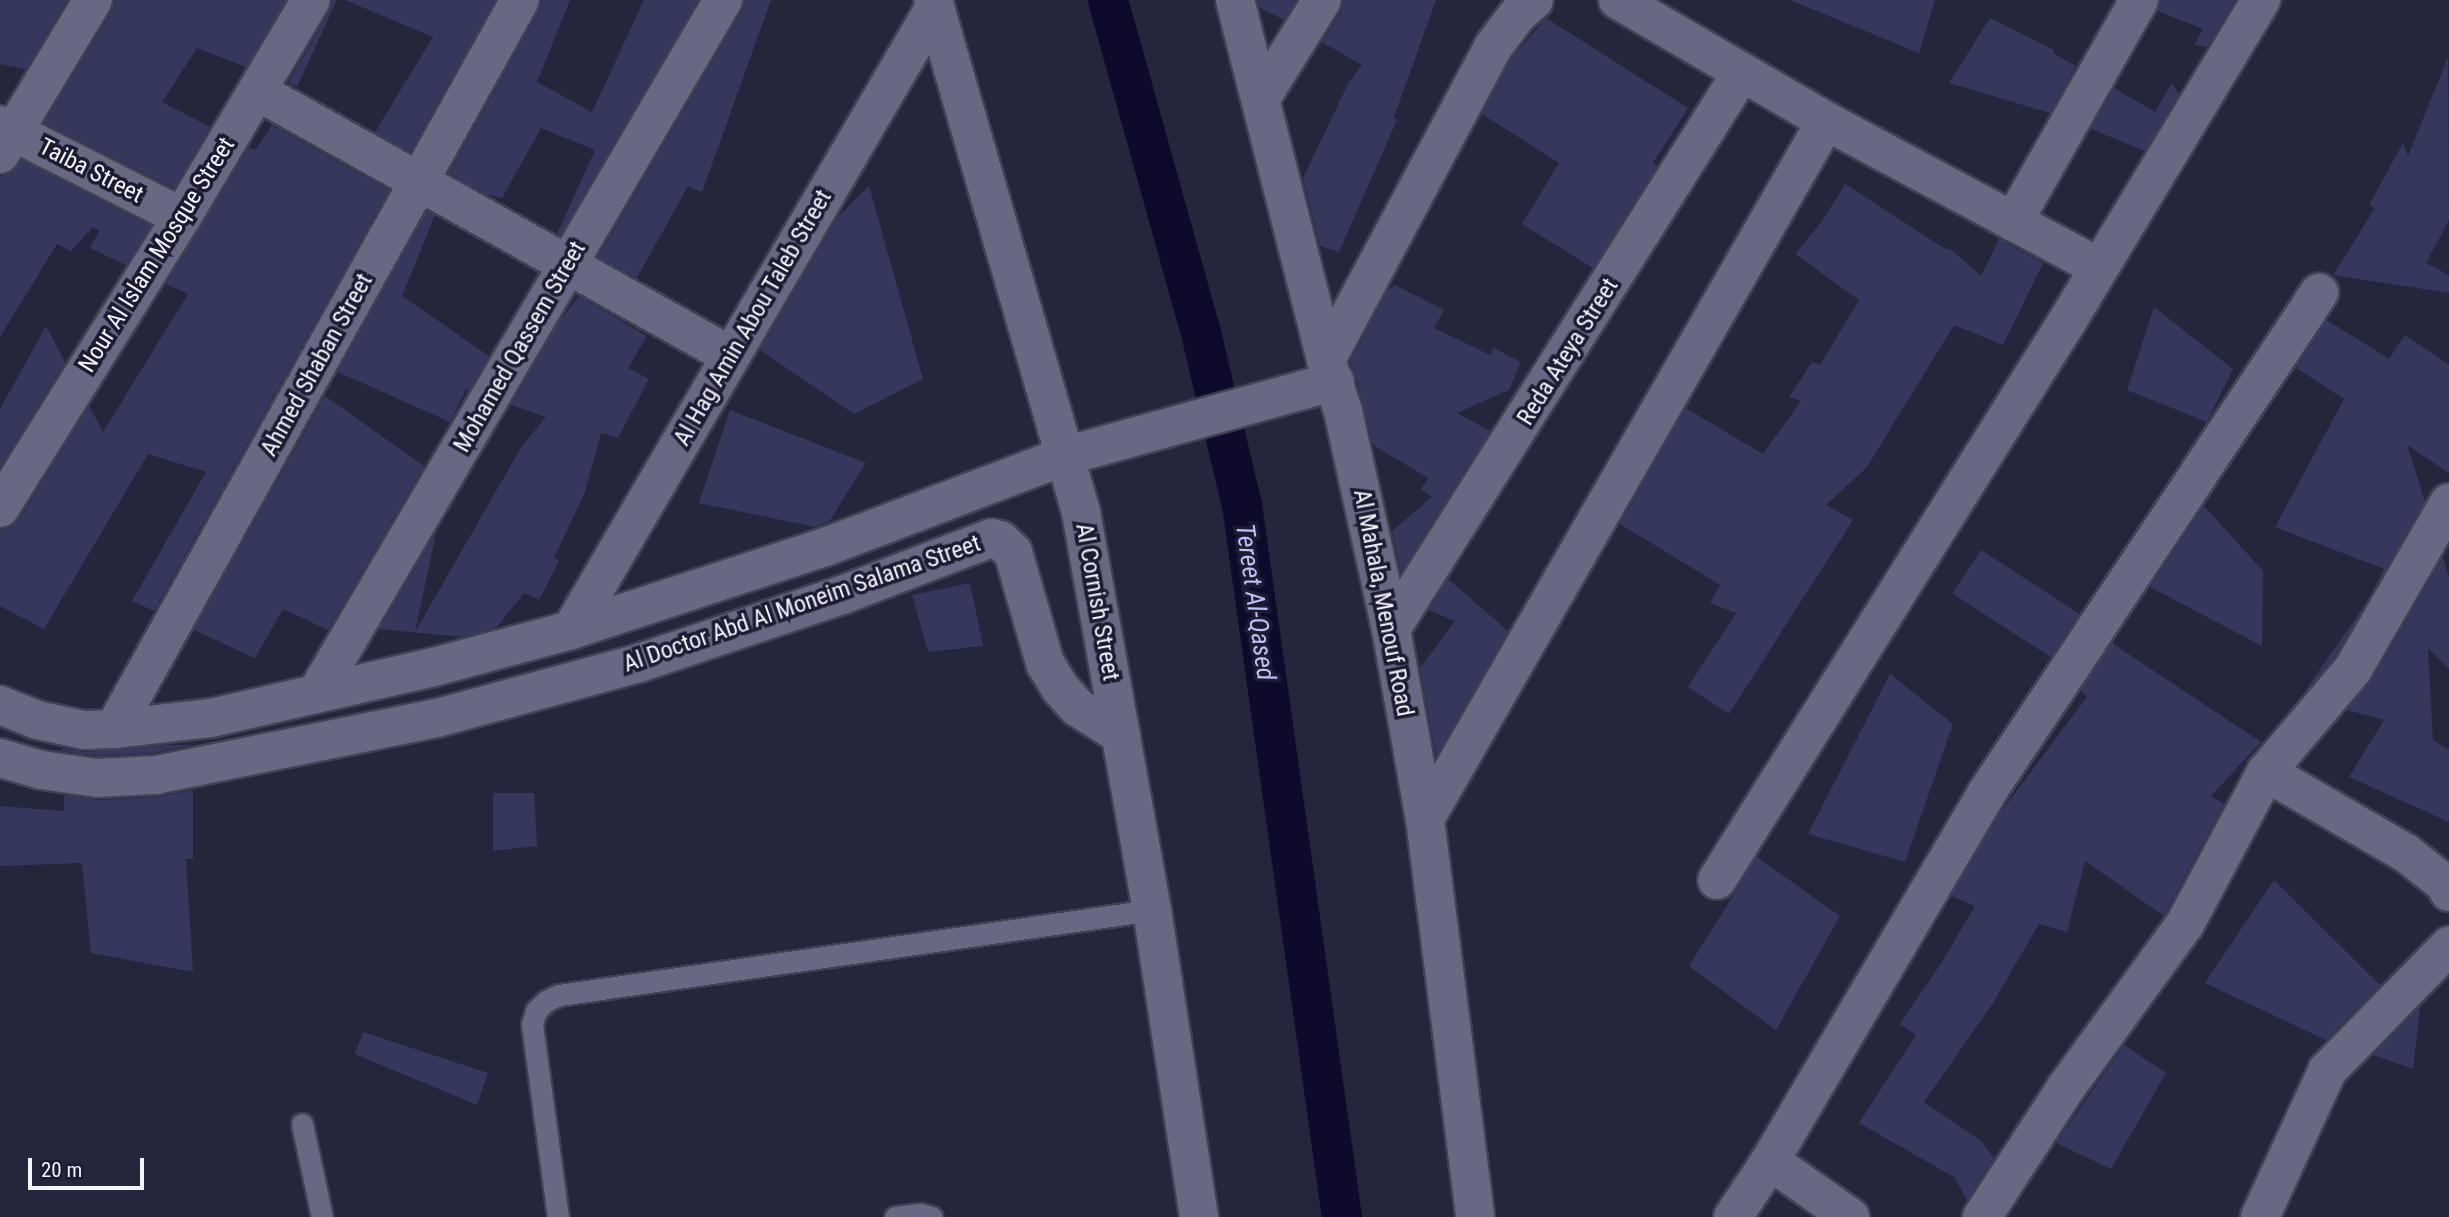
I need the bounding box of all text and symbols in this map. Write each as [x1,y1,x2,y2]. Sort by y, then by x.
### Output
street label: Taiba Street [34,132,148,210]
street label: Nour Al Islam Mosque Street [73,132,241,378]
street label: Al Hag Amin Abou Taleb Street [668,185,838,451]
street label: Mohamed Qassem Street [448,236,592,458]
street label: Ahmed Shaban Street [255,269,379,461]
street label: Reda Ateya Street [1511,273,1625,431]
street label: Al Mahala, Menouf Road [1347,487,1419,719]
street label: Al Cornish Street [1069,521,1125,683]
water label: Tereet Al-Qased [1229,522,1281,682]
street label: Al Doctor Abd Al Moneim Salama Street [620,529,984,679]
scale bar [32,1144,147,1188]
text: 20 m [41,1158,82,1182]

